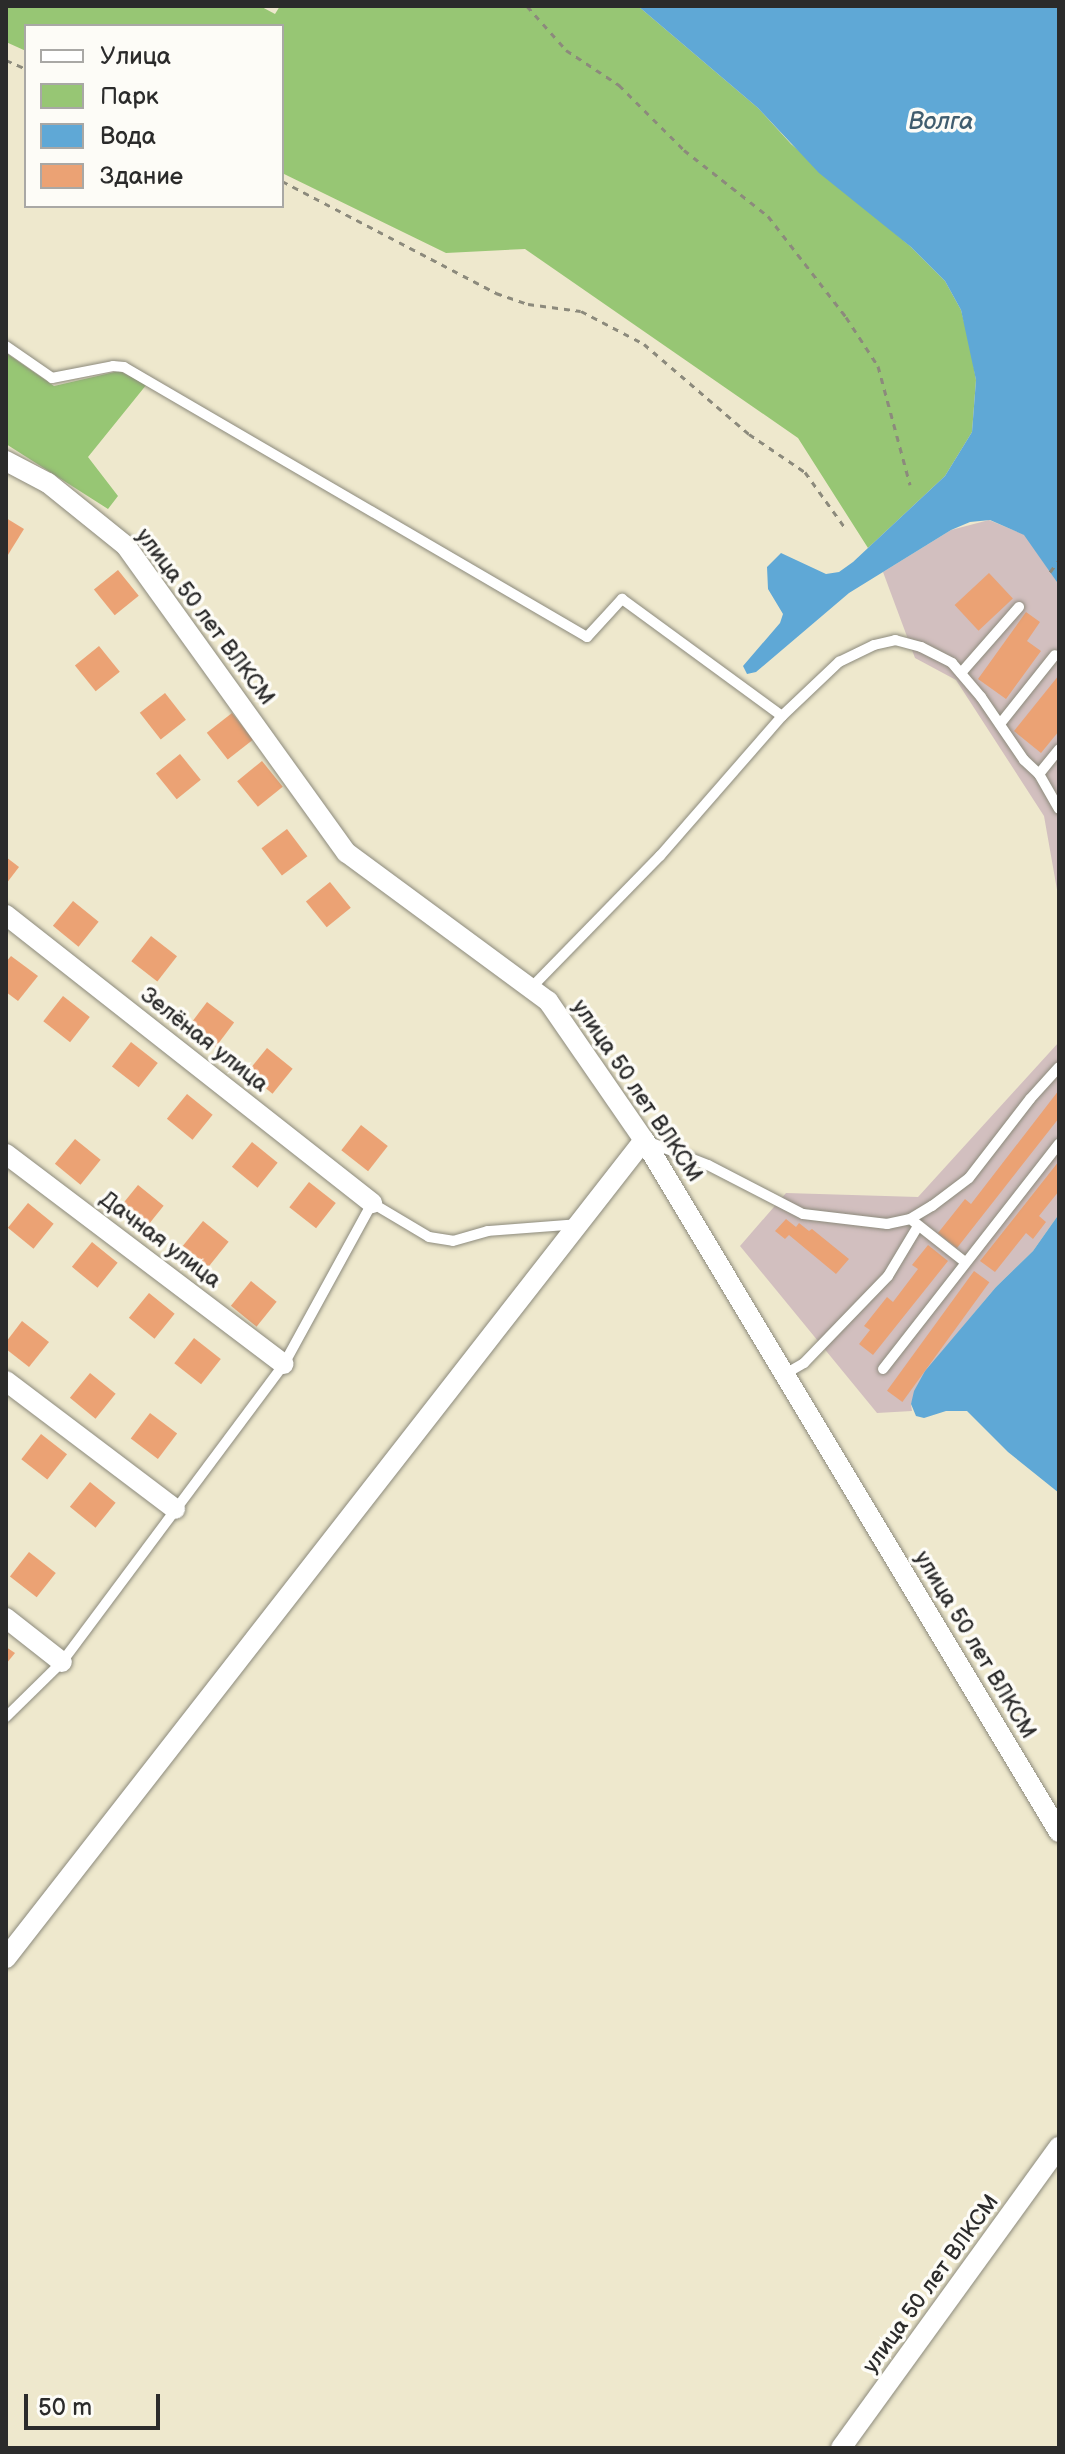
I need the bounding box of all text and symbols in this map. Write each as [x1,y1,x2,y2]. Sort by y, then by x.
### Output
legend [24,24,284,208]
text: Улица [100,42,171,71]
text: Парк [100,82,158,111]
water label: Волга [908,108,974,136]
text: Вода [100,122,156,151]
text: Здание [100,162,183,191]
street label: улица 50 лет ВЛКСМ [130,523,280,711]
street label: Зелёная улица [135,982,273,1098]
street label: улица 50 лет ВЛКСМ [566,995,708,1187]
street label: Дачная улица [94,1186,226,1294]
street label: улица 50 лет ВЛКСМ [909,1546,1041,1744]
street label: улица 50 лет ВЛКСМ [857,2190,1005,2378]
scale bar [28,2378,164,2428]
text: 50 m [38,2393,92,2422]

